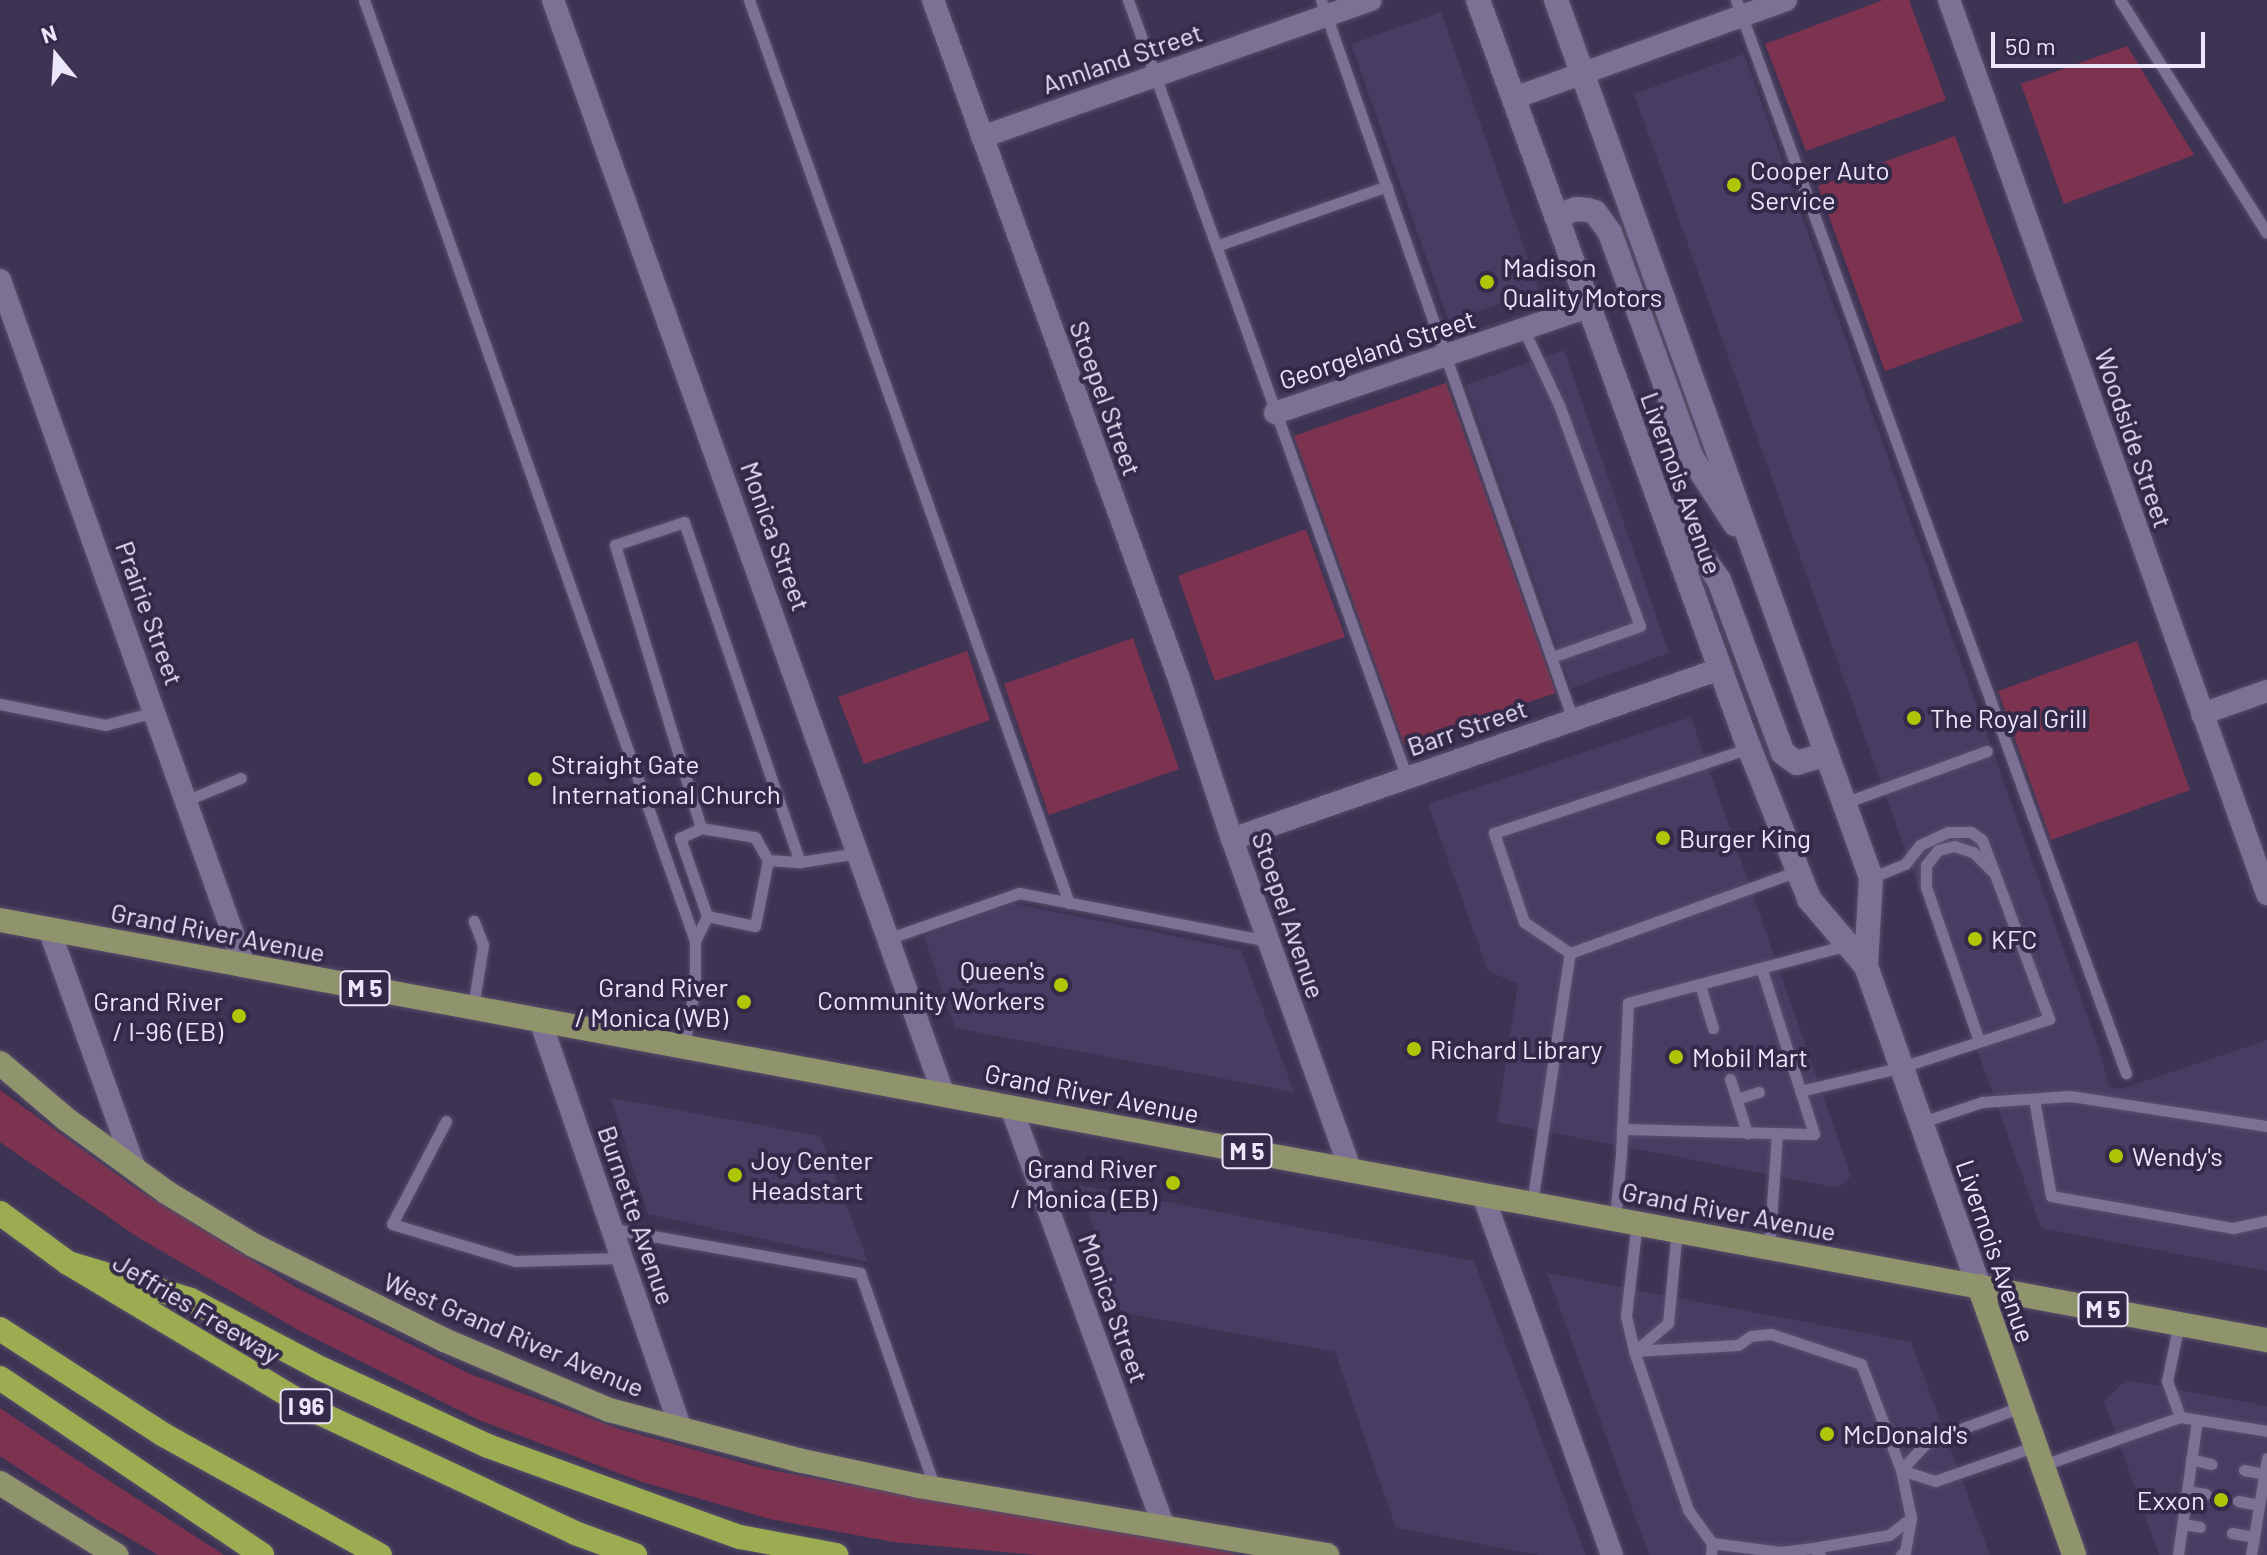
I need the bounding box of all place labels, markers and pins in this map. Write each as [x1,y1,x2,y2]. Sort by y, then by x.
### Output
place label: Cooper Auto Service [1750,154,1890,216]
marker: Cooper Auto Service [1725,176,1743,194]
place label: Madison Quality Motors [1503,251,1662,312]
marker: Madison Quality Motors [1478,273,1496,291]
place label: The Royal Grill [1930,702,2087,734]
marker: The Royal Grill [1905,709,1923,727]
place label: Straight Gate International Church [551,748,781,810]
marker: Straight Gate International Church [526,770,544,788]
place label: Burger King [1679,822,1811,854]
marker: Burger King [1654,829,1672,847]
place label: KFC [1991,923,2037,955]
marker: KFC [1966,930,1984,948]
place label: Queen's Community Workers [817,954,1045,1016]
place label: Grand River / Monica (WB) [575,971,728,1032]
marker: Queen's Community Workers [1052,976,1070,994]
place label: Grand River / I-96 (EB) [93,985,223,1046]
marker: Grand River / Monica (WB) [735,993,753,1011]
marker: Grand River / I-96 (EB) [230,1007,248,1025]
place label: Richard Library [1430,1033,1603,1065]
marker: Richard Library [1405,1040,1423,1058]
place label: Mobil Mart [1692,1041,1808,1073]
marker: Mobil Mart [1667,1048,1685,1066]
place label: Wendy's [2132,1140,2223,1172]
place label: Joy Center Headstart [751,1144,873,1206]
marker: Wendy's [2107,1147,2125,1165]
place label: Grand River / Monica (EB) [1010,1152,1157,1214]
marker: Joy Center Headstart [726,1166,744,1184]
marker: Grand River / Monica (EB) [1164,1174,1182,1192]
place label: McDonald's [1843,1418,1968,1450]
marker: McDonald's [1818,1425,1836,1443]
place label: Exxon [2137,1484,2205,1516]
marker: Exxon [2212,1491,2230,1509]

